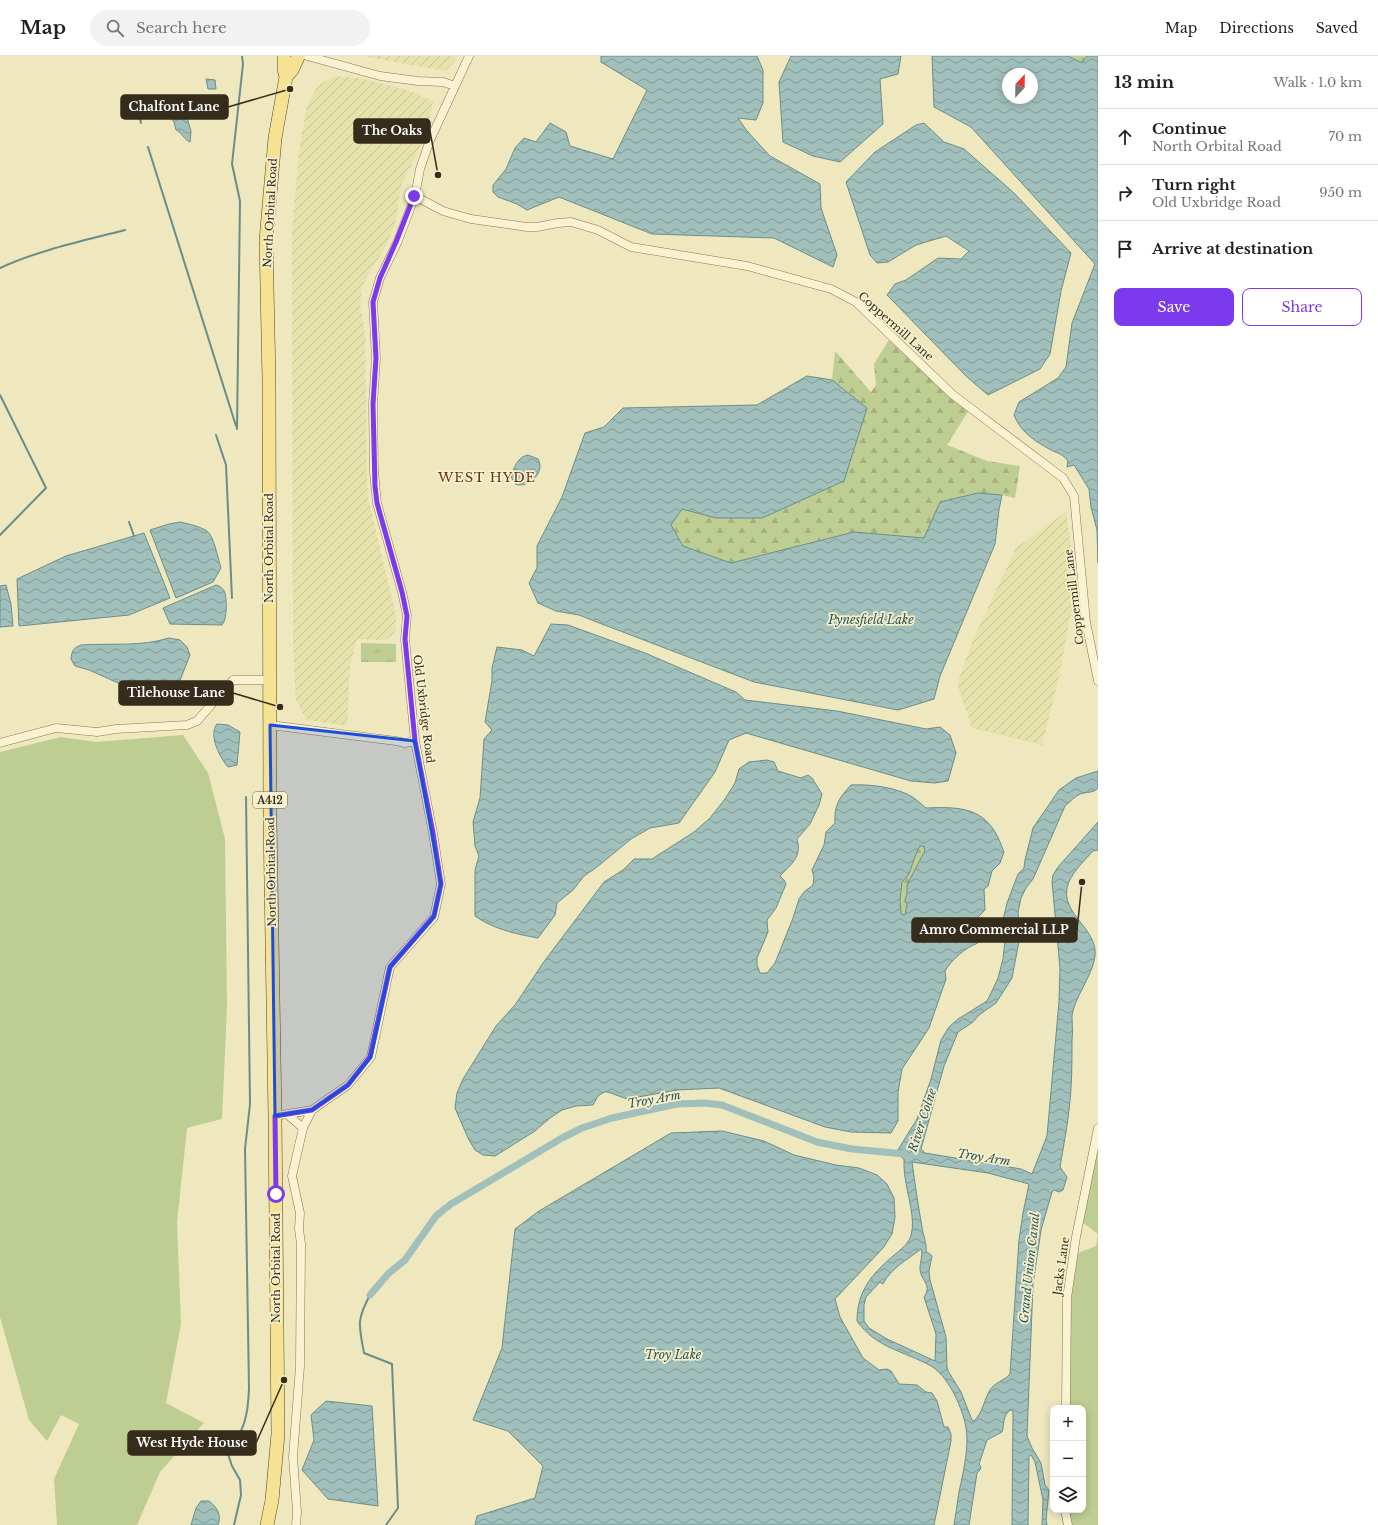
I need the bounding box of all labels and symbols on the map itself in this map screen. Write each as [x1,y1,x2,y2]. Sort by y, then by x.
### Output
north arrow [1002,68,1038,104]
callout: Chalfont Lane [121,95,228,119]
text: Chalfont Lane [129,99,219,114]
callout: The Oaks [354,119,430,143]
text: The Oaks [362,123,423,138]
street label: North Orbital Road [260,157,280,268]
route end [405,187,423,205]
street label: Coppermill Lane [856,289,936,363]
district label: WEST HYDE [437,469,536,486]
street label: North Orbital Road [262,493,276,603]
street label: Coppermill Lane [1061,548,1087,646]
water label: Pynesfield Lake [827,612,914,627]
street label: Old Uxbridge Road [410,654,438,765]
callout: Tilehouse Lane [119,681,233,705]
text: Tilehouse Lane [127,685,225,700]
road number: A412 [253,792,287,808]
street label: North Orbital Road [263,816,279,927]
callout: Amro Commercial LLP [912,918,1077,942]
text: Amro Commercial LLP [918,922,1069,937]
water label: River Colne [904,1086,939,1155]
water label: Troy Arm [626,1087,682,1111]
water label: Troy Arm [956,1145,1012,1169]
route start [267,1185,285,1203]
water label: Grand Union Canal [1016,1212,1042,1324]
street label: North Orbital Road [269,1213,283,1323]
street label: Jacks Lane [1050,1236,1072,1298]
water label: Troy Lake [645,1347,702,1362]
callout: West Hyde House [128,1431,256,1455]
text: West Hyde House [135,1435,248,1450]

